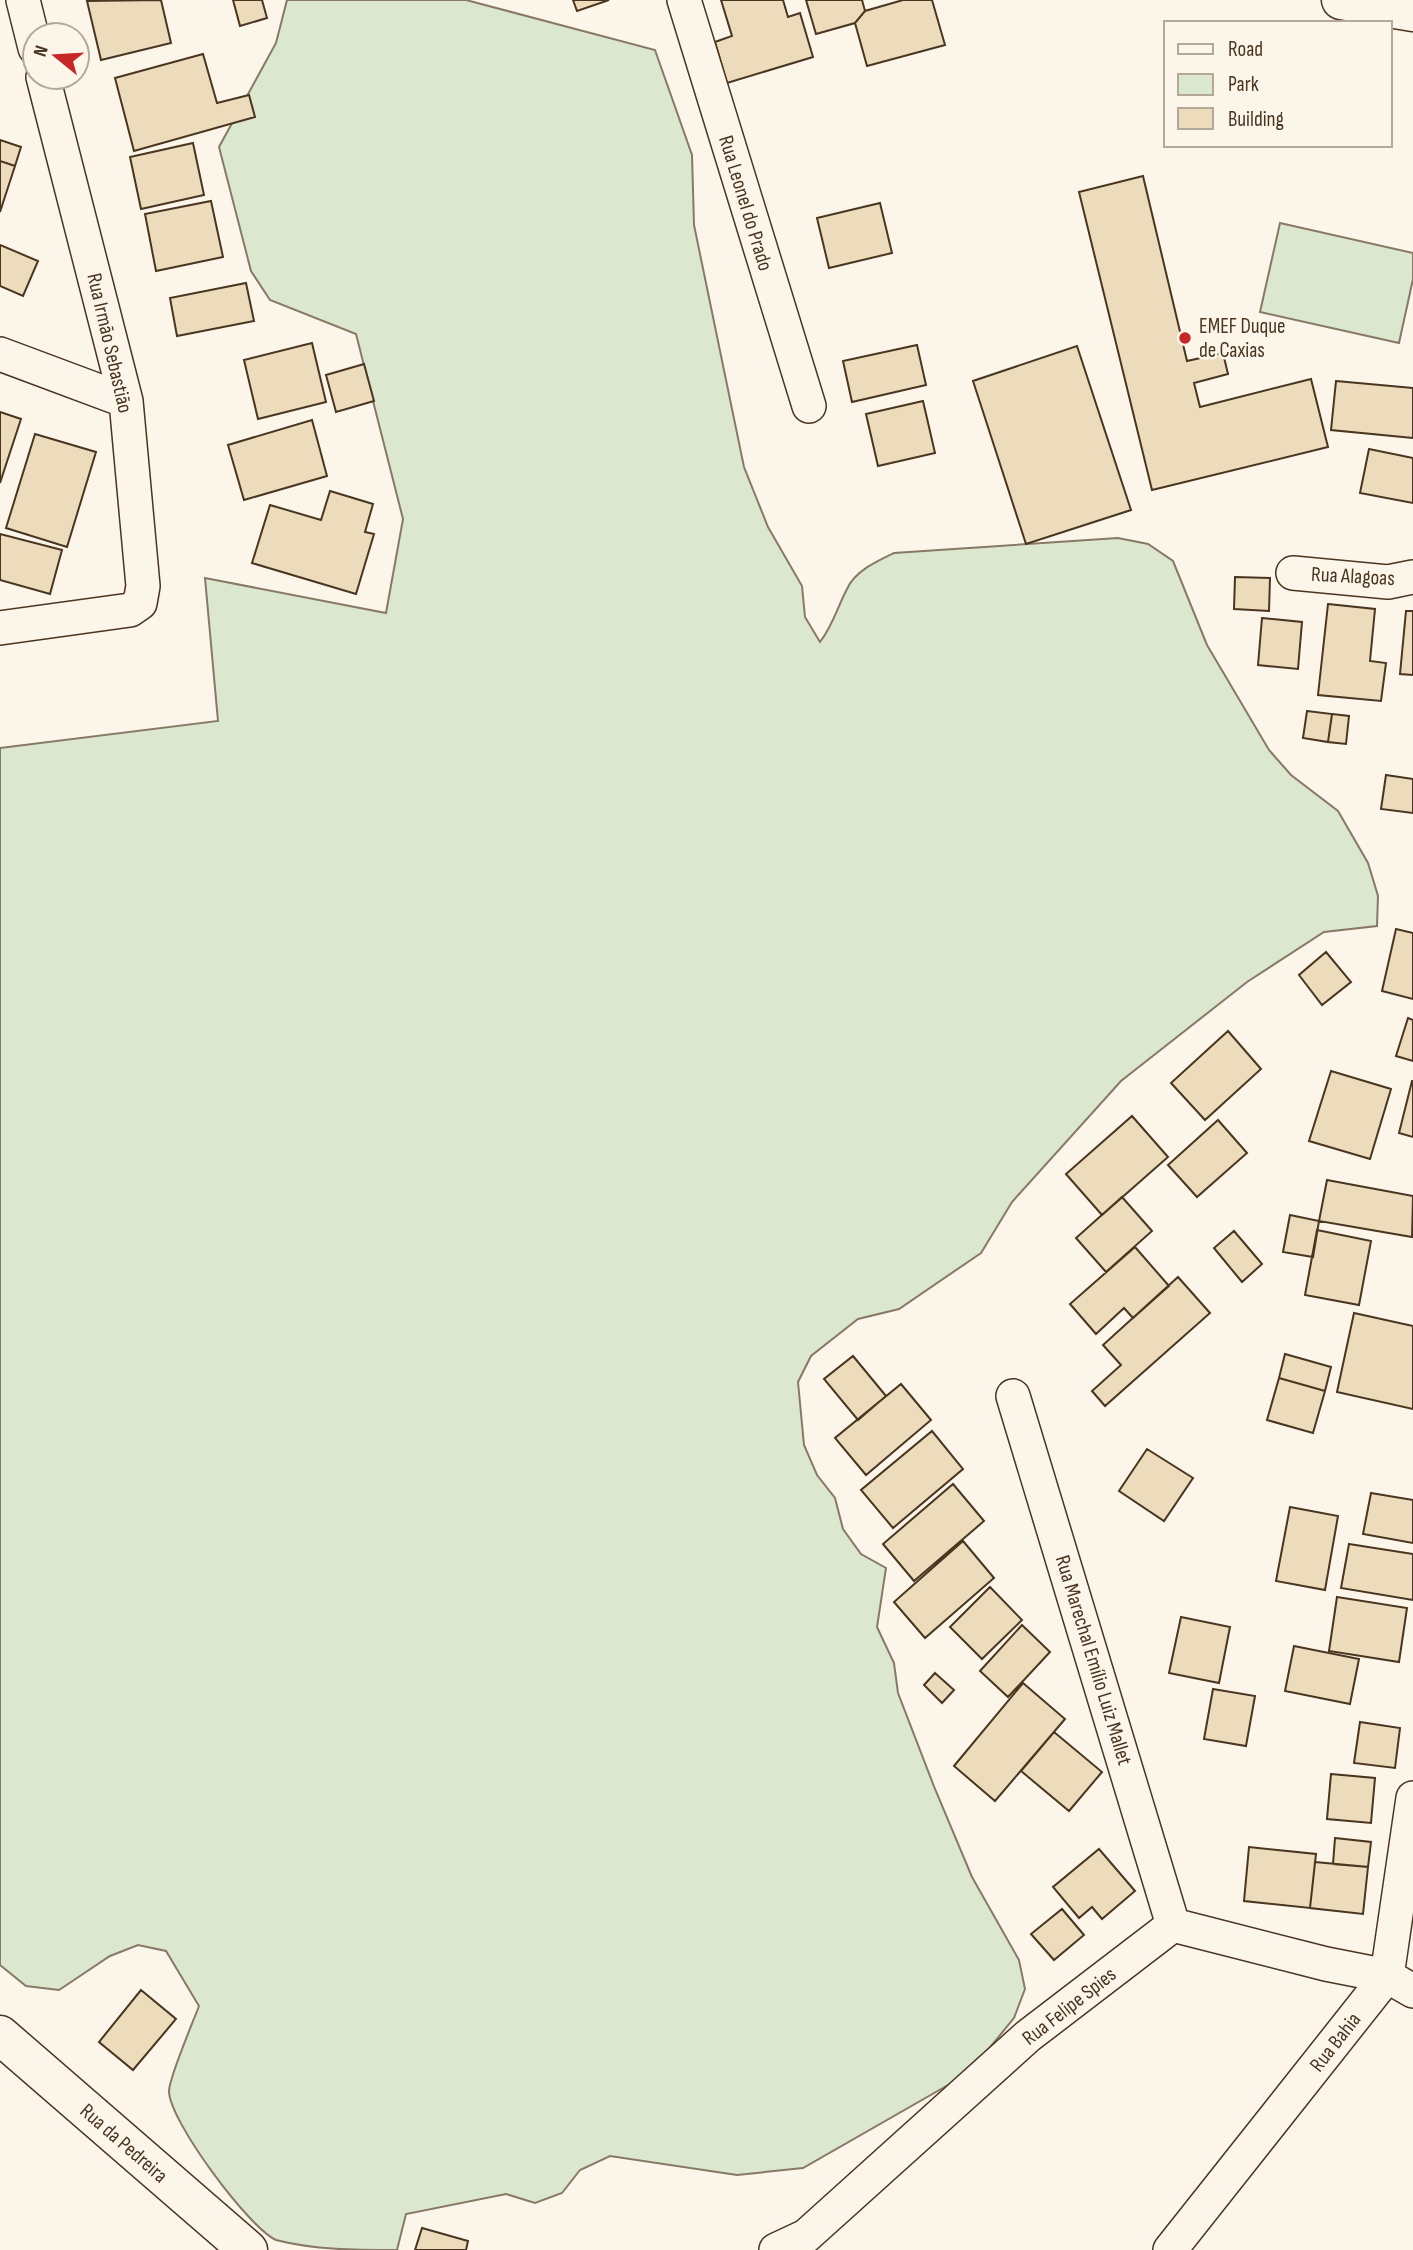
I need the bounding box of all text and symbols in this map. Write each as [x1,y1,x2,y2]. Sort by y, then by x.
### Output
north arrow [21,21,91,91]
legend [1164,21,1392,147]
text: Road [1228,37,1263,62]
text: N [29,43,54,60]
text: Park [1228,72,1259,97]
text: Building [1228,107,1284,132]
street label: Rua Leonel do Prado [713,132,778,274]
street label: Rua Irmão Sebastião [81,271,138,415]
place label: EMEF Duque de Caxias [1199,314,1285,363]
marker: EMEF Duque de Caxias [1177,330,1193,346]
street label: Rua Alagoas [1310,562,1395,591]
street label: Rua Marechal Emílio Luiz Mallet [1050,1552,1137,1768]
street label: Rua Felipe Spies [1017,1962,1121,2051]
street label: Rua Bahia [1304,2008,1366,2077]
street label: Rua da Pedreira [75,2099,173,2188]

